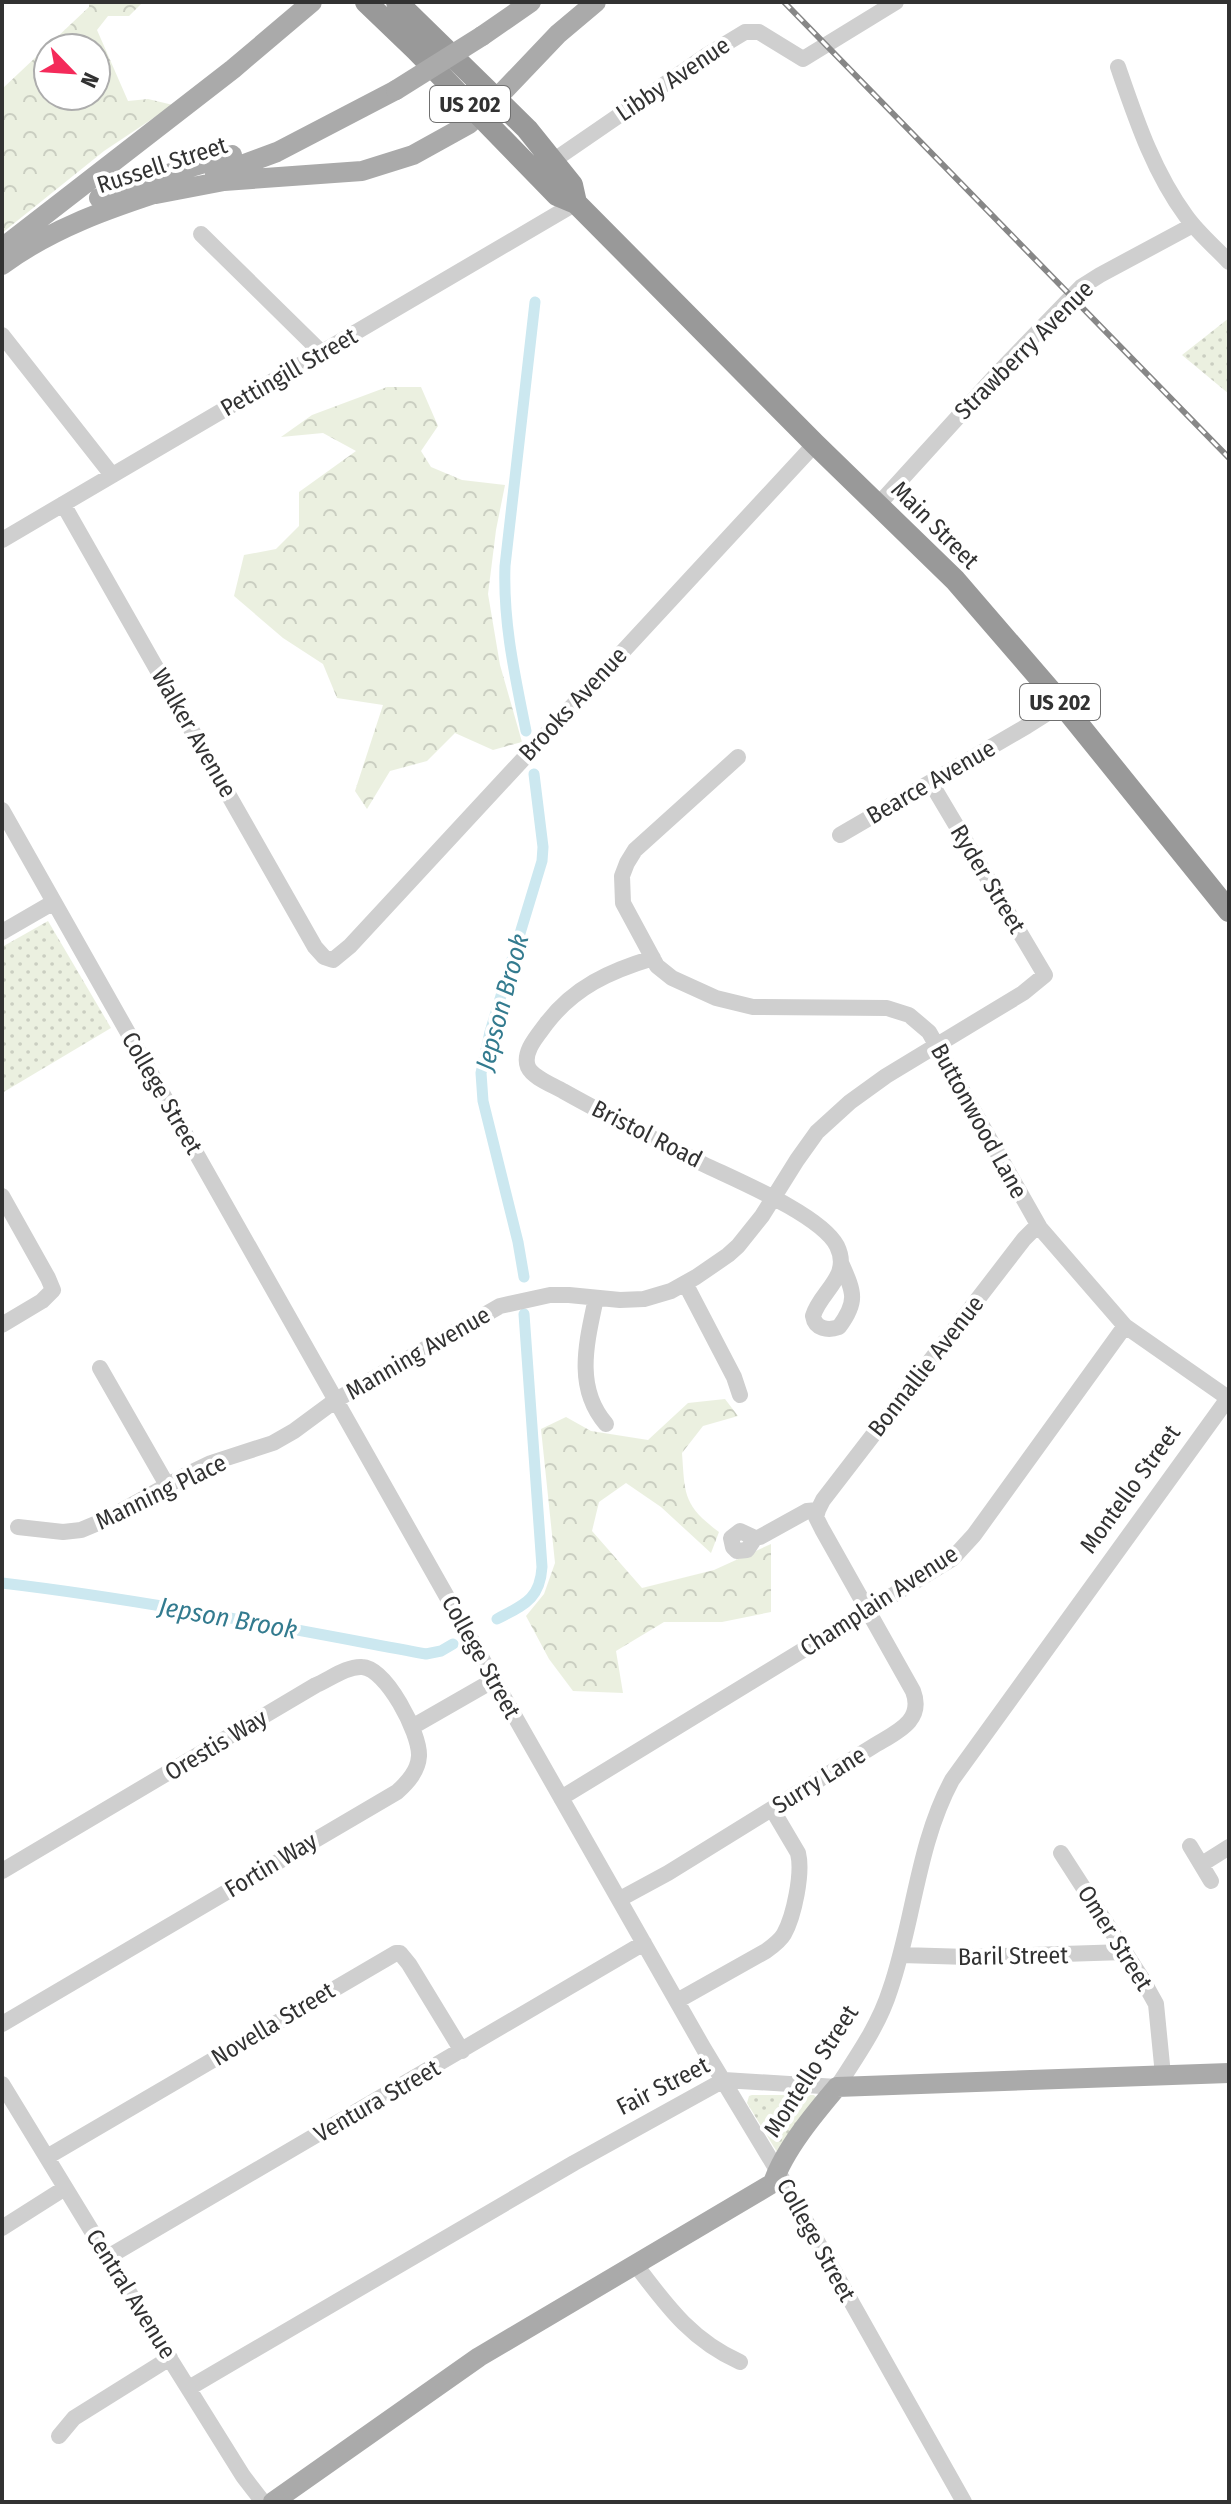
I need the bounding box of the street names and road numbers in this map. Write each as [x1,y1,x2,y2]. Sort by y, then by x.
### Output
street label: Libby Avenue [611,31,735,127]
road number: US 202 [430,86,510,122]
street label: Russell Street [93,131,231,199]
street label: Strawberry Avenue [949,275,1099,425]
street label: Pettingill Street [216,322,362,422]
street label: Main Street [885,475,985,575]
street label: Brooks Avenue [513,641,633,767]
street label: Walker Avenue [146,664,242,802]
road number: US 202 [1020,684,1100,720]
street label: Bearce Avenue [862,734,1000,830]
street label: Ryder Street [945,820,1031,938]
street label: College Street [116,1027,208,1159]
street label: Buttonwood Lane [925,1039,1033,1203]
street label: Bristol Road [587,1094,707,1174]
street label: Bonnallie Avenue [862,1290,990,1442]
street label: Manning Avenue [341,1300,495,1406]
street label: Montello Street [1074,1419,1186,1559]
street label: Manning Place [91,1448,231,1536]
street label: Champlain Avenue [795,1540,963,1662]
street label: College Street [436,1591,526,1723]
street label: Orestis Way [160,1703,272,1786]
street label: Surry Lane [767,1740,871,1820]
street label: Fortin Way [220,1827,322,1903]
street label: Omer Street [1072,1880,1158,1996]
street label: Baril Street [958,1941,1069,1971]
street label: Novella Street [206,1976,340,2072]
street label: Montello Street [758,2000,864,2142]
street label: Fair Street [612,2051,714,2121]
street label: Ventura Street [309,2054,445,2148]
street label: College Street [771,2174,861,2306]
street label: Central Avenue [80,2224,182,2364]

